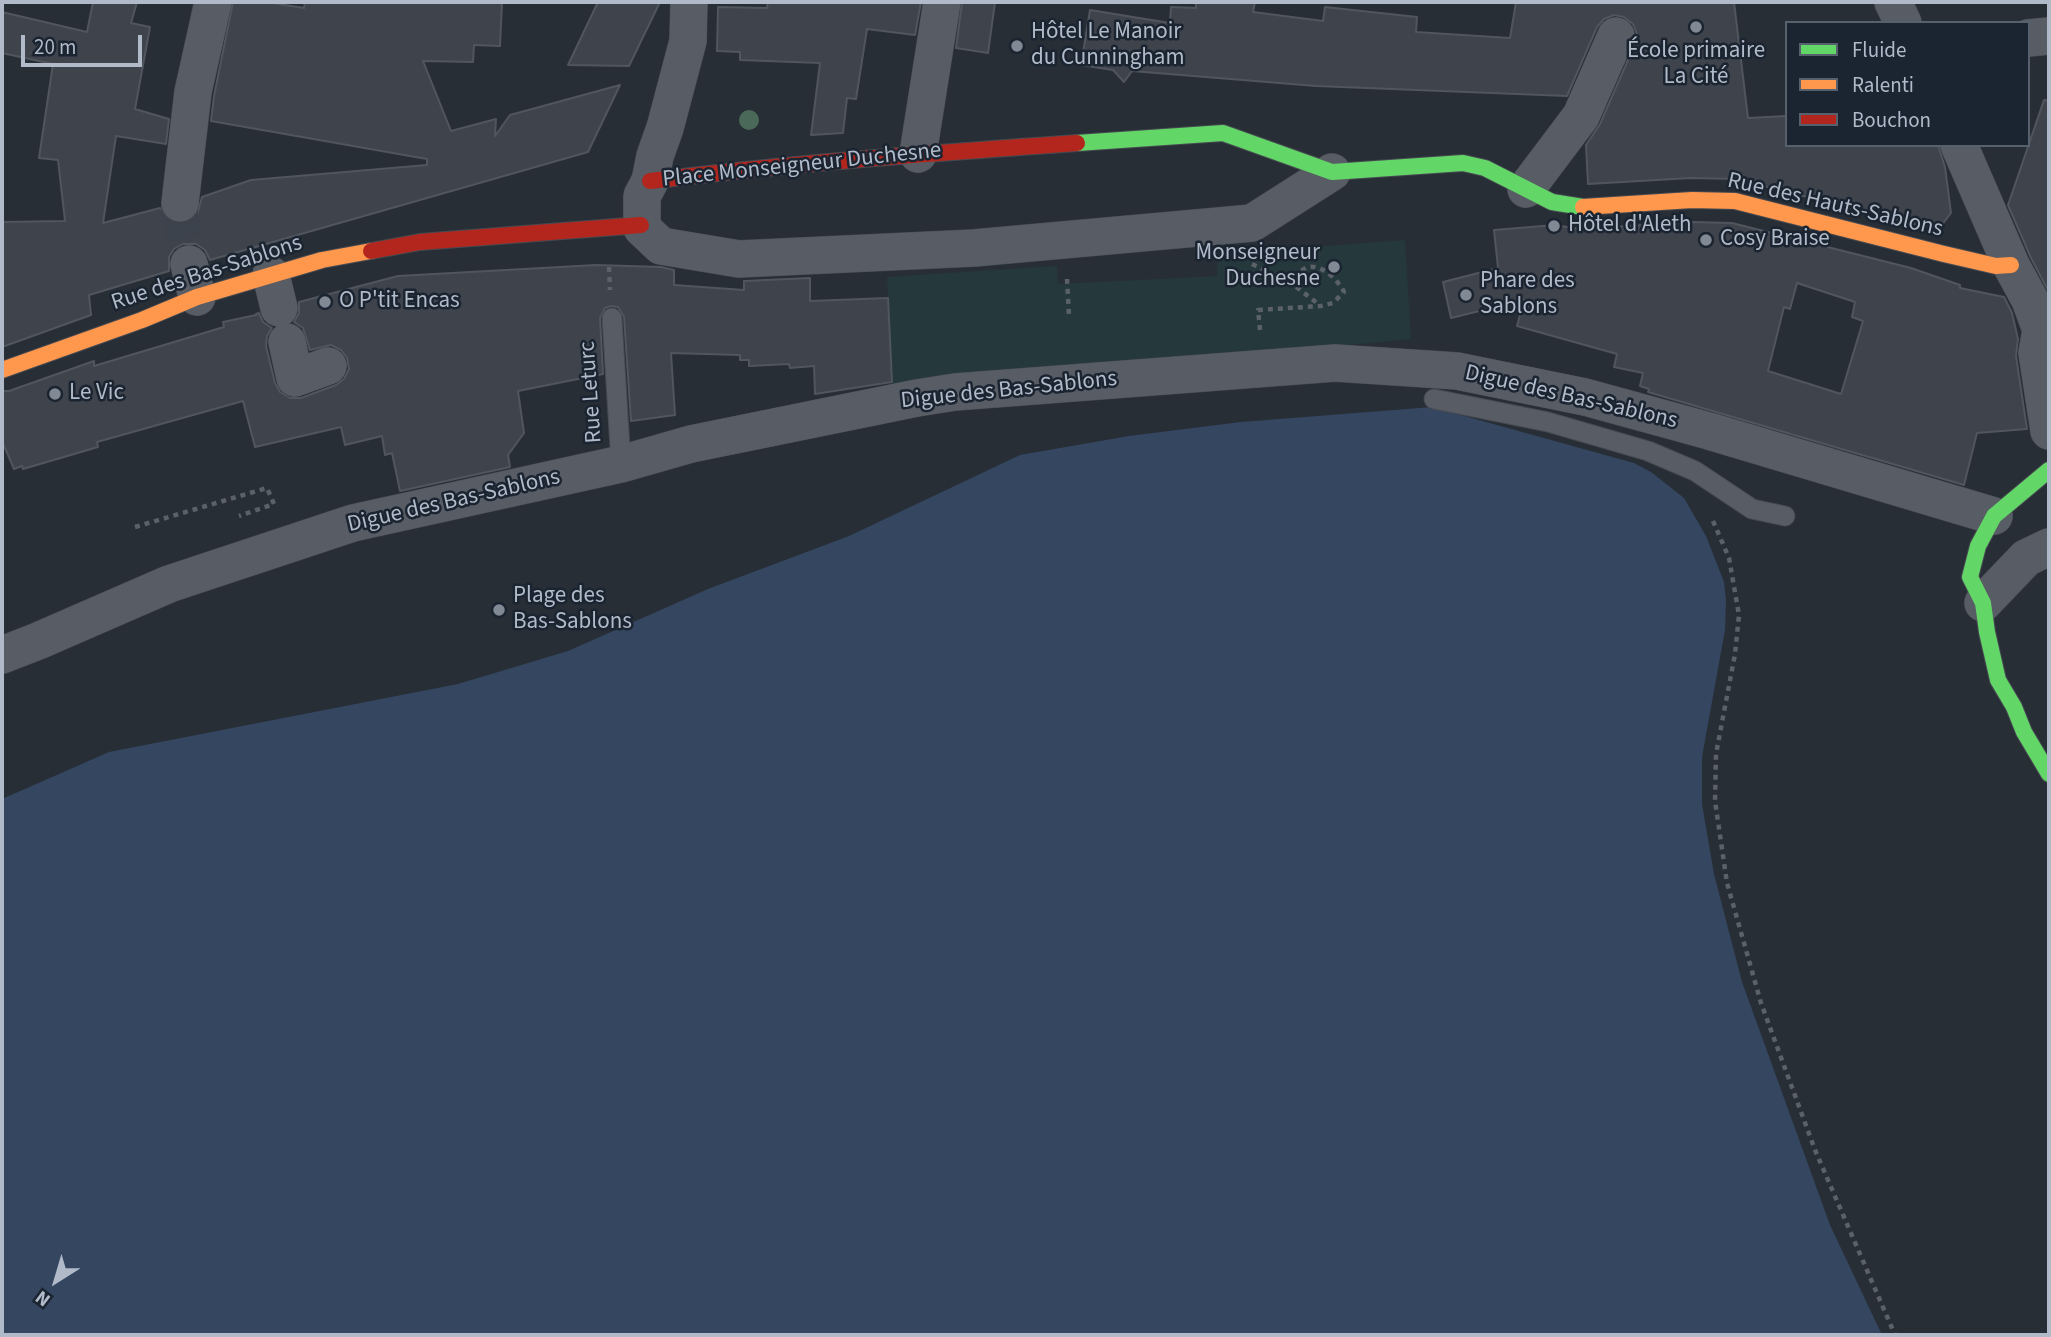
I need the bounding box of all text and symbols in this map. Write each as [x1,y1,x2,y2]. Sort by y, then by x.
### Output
place label: Hôtel Le Manoir du Cunningham [1031,19,1184,73]
marker: École primaire La Cité [1688,19,1704,35]
scale bar [24,21,145,65]
legend [1785,21,2030,147]
text: 20 m [34,32,76,62]
text: Fluide [1852,35,1906,65]
marker: Hôtel Le Manoir du Cunningham [1009,38,1025,54]
place label: École primaire La Cité [1627,38,1765,92]
text: Ralenti [1852,70,1914,100]
text: Bouchon [1852,105,1931,135]
street label: Place Monseigneur Duchesne [661,138,943,194]
street label: Rue des Hauts-Sablons [1725,168,1945,244]
place label: Hôtel d'Aleth [1568,212,1691,240]
marker: Hôtel d'Aleth [1546,218,1562,234]
place label: Cosy Braise [1720,226,1830,254]
street label: Rue des Bas-Sablons [108,230,306,318]
marker: Cosy Braise [1698,232,1714,248]
place label: Monseigneur Duchesne [1195,240,1320,294]
marker: Monseigneur Duchesne [1326,259,1342,275]
place label: Phare des Sablons [1480,268,1575,322]
marker: Phare des Sablons [1458,287,1474,303]
place label: O P'tit Encas [339,288,460,316]
marker: O P'tit Encas [317,294,333,310]
street label: Rue Leturc [575,340,609,444]
street label: Digue des Bas-Sablons [1462,360,1680,436]
street label: Digue des Bas-Sablons [900,366,1118,416]
place label: Le Vic [69,380,124,408]
marker: Le Vic [47,386,63,402]
street label: Digue des Bas-Sablons [345,464,563,540]
place label: Plage des Bas-Sablons [513,583,632,637]
marker: Plage des Bas-Sablons [491,602,507,618]
north arrow [21,1246,91,1316]
text: N [30,1284,56,1313]

